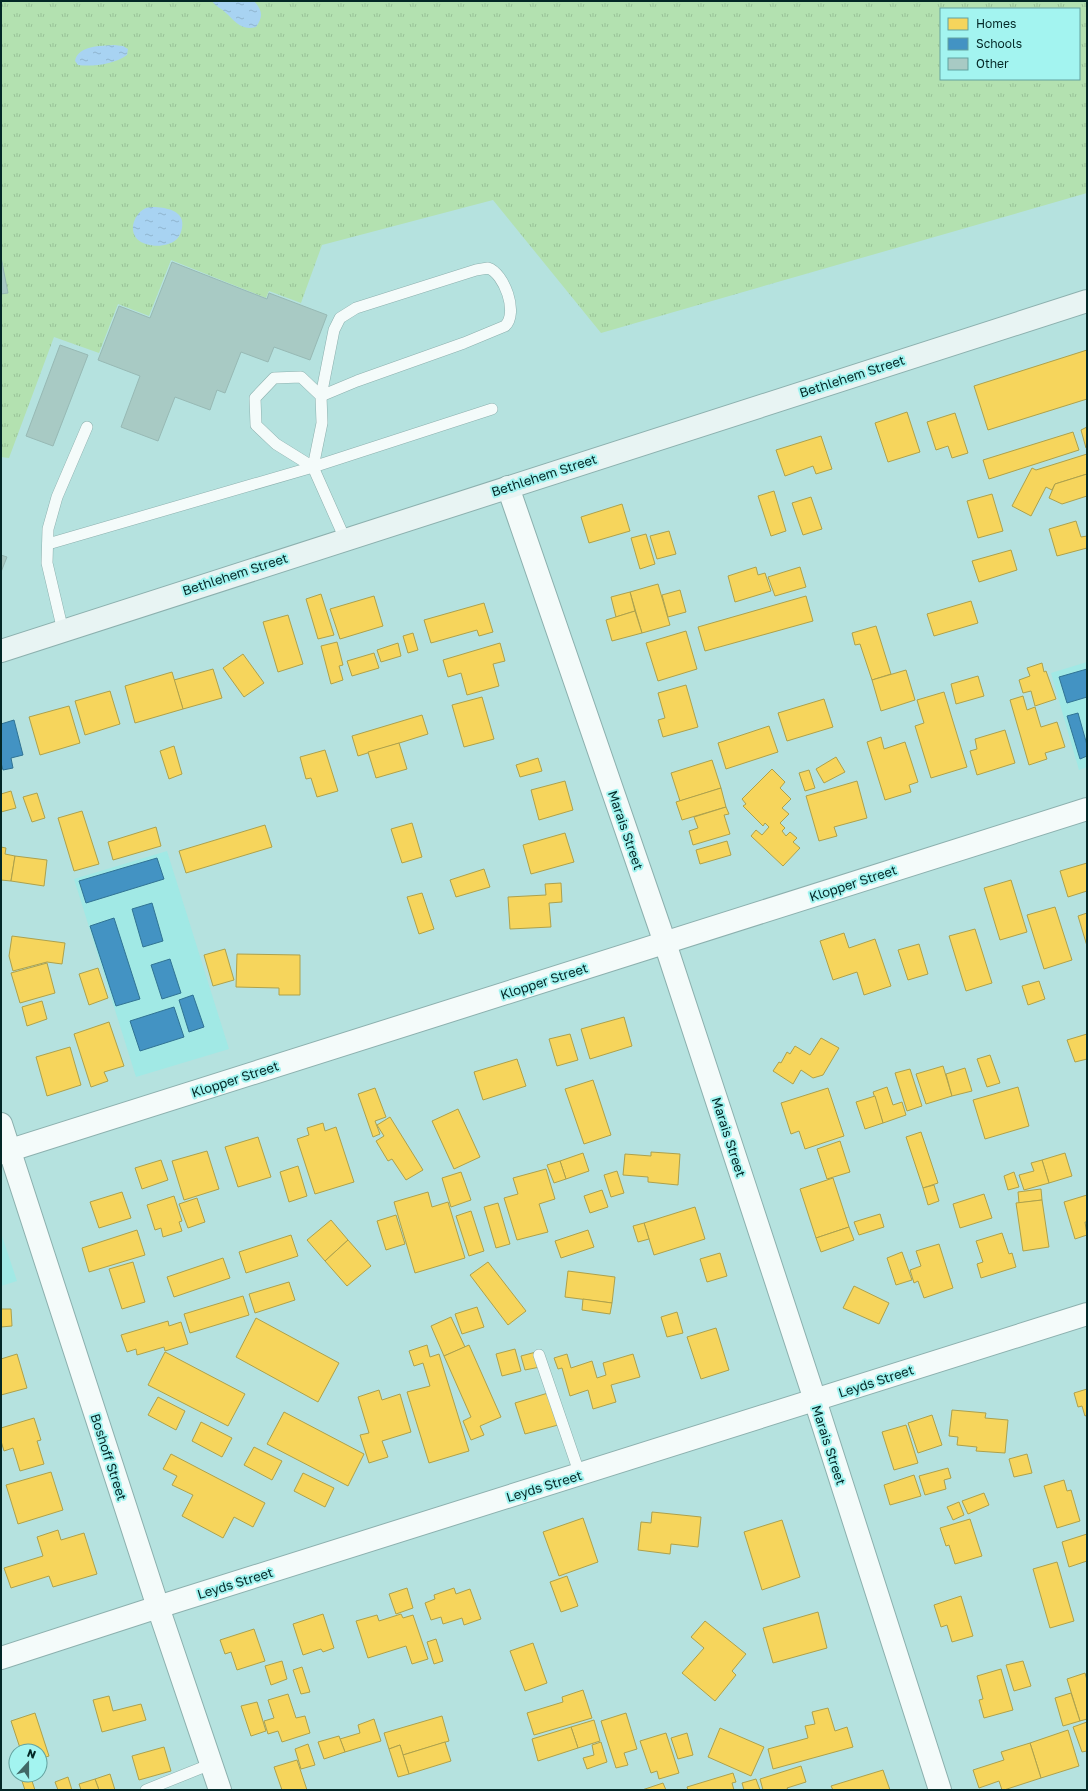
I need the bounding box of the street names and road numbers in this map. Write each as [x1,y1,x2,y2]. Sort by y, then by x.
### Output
street label: Bethlehem Street [797,351,907,401]
street label: Bethlehem Street [489,450,599,500]
street label: Bethlehem Street [180,549,290,599]
street label: Marais Street [605,788,647,872]
street label: Klopper Street [807,861,899,905]
street label: Klopper Street [498,959,590,1003]
street label: Klopper Street [189,1057,281,1101]
street label: Marais Street [709,1095,749,1179]
street label: Leyds Street [836,1361,916,1401]
street label: Marais Street [809,1403,849,1487]
street label: Boshoff Street [87,1412,131,1502]
street label: Leyds Street [504,1467,584,1505]
street label: Leyds Street [195,1564,275,1602]

